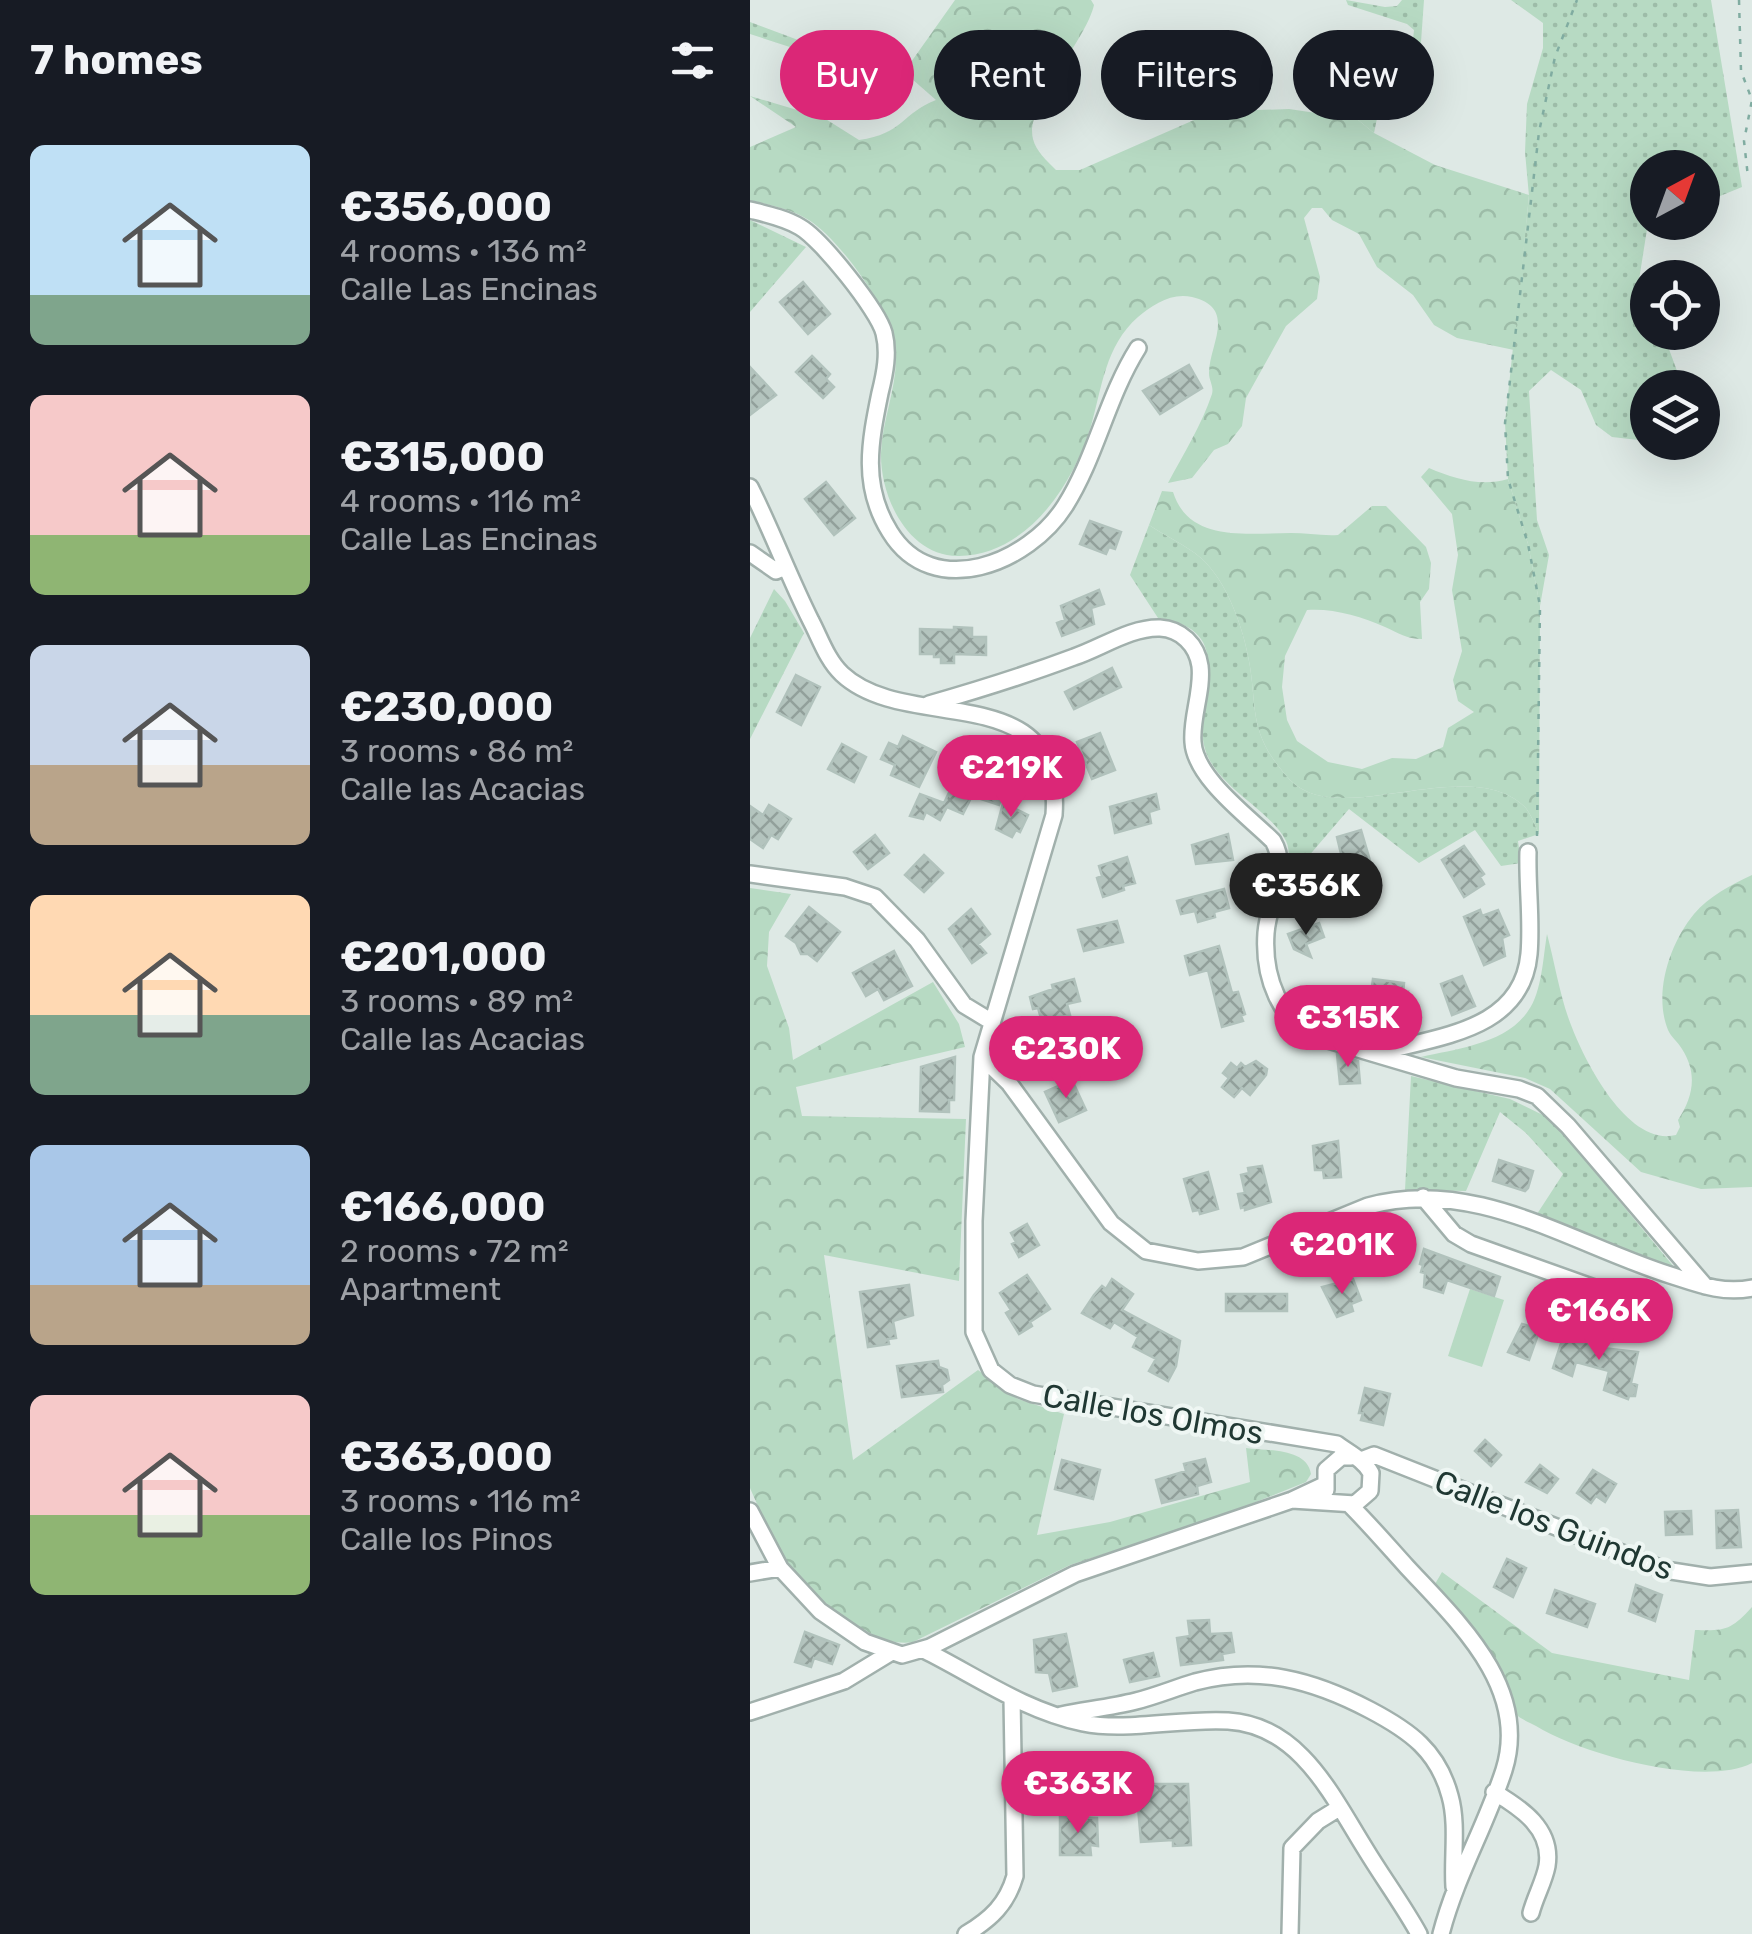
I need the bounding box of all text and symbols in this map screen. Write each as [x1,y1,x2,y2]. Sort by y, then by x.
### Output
chip: Buy [780,30,914,120]
chip: Rent [934,30,1081,120]
chip: Filters [1101,30,1273,120]
chip: New [1293,30,1434,120]
icon: filters [665,33,720,88]
text: 7 homes [30,35,203,85]
north arrow [1630,150,1720,240]
map controls [1630,150,1720,460]
text: €356,000 [340,182,552,232]
icon: home [110,185,230,305]
text: 4 rooms · 136 m² [340,232,587,270]
button: locate [1630,260,1720,350]
text: Calle Las Encinas [340,270,598,308]
button: layers [1630,370,1720,460]
text: €315,000 [340,432,545,482]
icon: home [110,435,230,555]
text: 4 rooms · 116 m² [340,482,581,520]
text: Calle Las Encinas [340,520,598,558]
text: €230,000 [340,682,553,732]
icon: home [110,685,230,805]
text: 3 rooms · 86 m² [340,732,574,770]
pin: €219K [941,735,1081,820]
text: €219K [959,748,1063,786]
text: Calle las Acacias [340,770,585,808]
pin: €356K [1236,853,1376,938]
text: €356K [1252,866,1360,904]
text: €201,000 [340,932,547,982]
icon: home [110,935,230,1055]
text: 3 rooms · 89 m² [340,982,573,1020]
pin: €315K [1278,985,1418,1070]
text: €315K [1296,998,1400,1036]
pin: €230K [996,1016,1136,1101]
text: Calle las Acacias [340,1020,585,1058]
text: €230K [1011,1029,1121,1067]
text: €166,000 [340,1182,546,1232]
icon: home [110,1185,230,1305]
pin: €201K [1272,1212,1412,1297]
text: €201K [1290,1225,1394,1263]
text: 2 rooms · 72 m² [340,1232,569,1270]
text: Apartment [340,1270,501,1308]
pin: €166K [1529,1278,1669,1363]
text: €166K [1547,1291,1651,1329]
street label: Calle los Olmos [1040,1376,1266,1452]
text: €363,000 [340,1432,553,1482]
icon: home [110,1435,230,1555]
street label: Calle los Guindos [1429,1462,1679,1588]
text: 3 rooms · 116 m² [340,1482,581,1520]
text: Calle los Pinos [340,1520,553,1558]
pin: €363K [1008,1751,1148,1836]
text: €363K [1023,1764,1133,1802]

